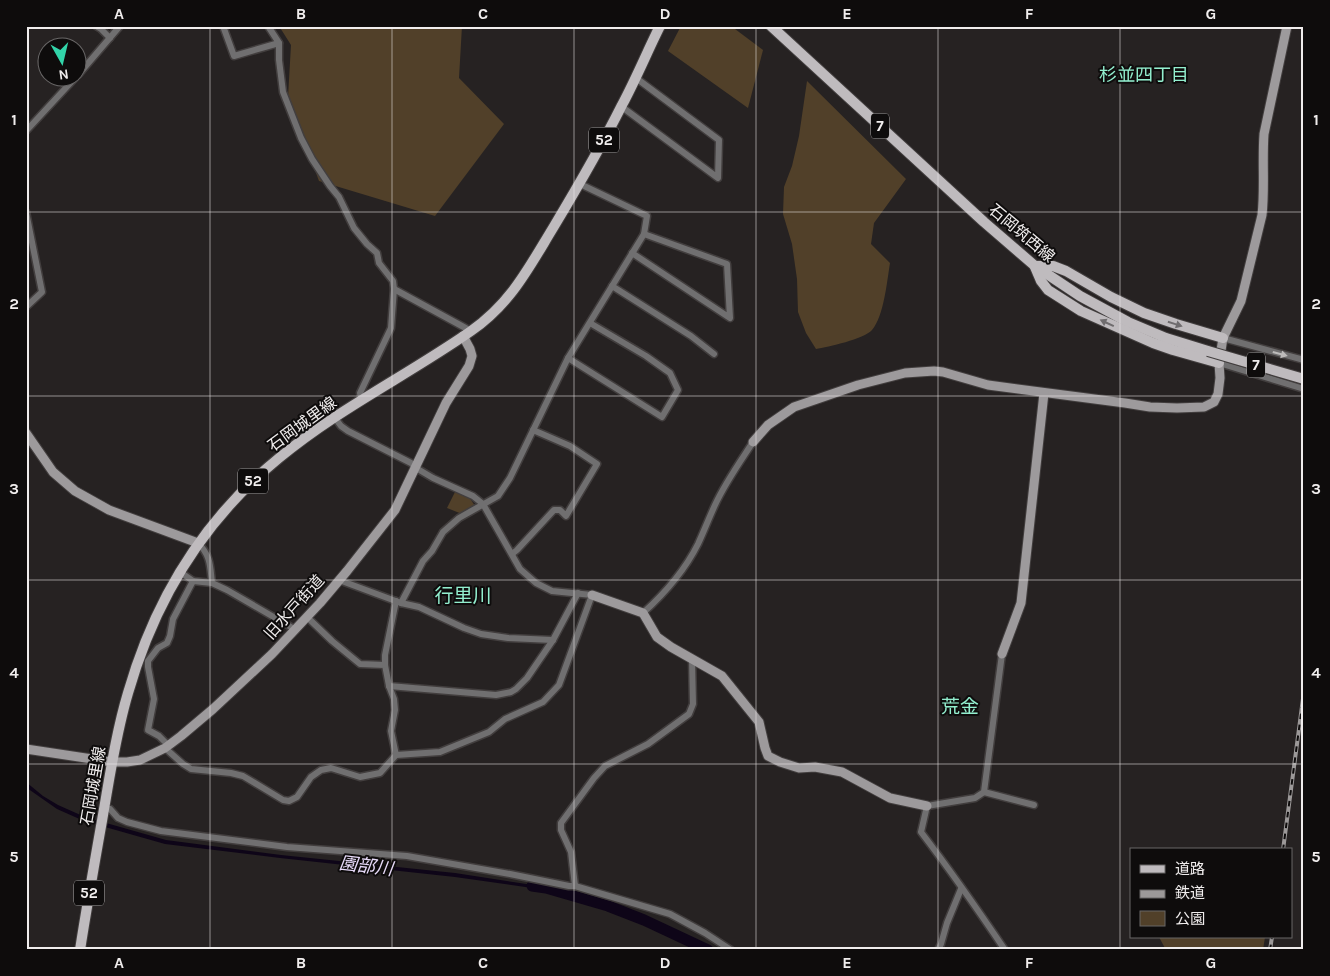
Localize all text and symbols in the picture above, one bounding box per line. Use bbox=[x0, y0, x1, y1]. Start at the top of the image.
text: A bbox=[114, 4, 124, 23]
text: B bbox=[296, 4, 306, 23]
text: C bbox=[478, 4, 488, 23]
text: D bbox=[660, 4, 671, 23]
text: E bbox=[842, 4, 852, 23]
text: F bbox=[1025, 4, 1034, 23]
text: G bbox=[1206, 4, 1216, 23]
north arrow bbox=[38, 38, 88, 88]
district label: 杉並四丁目 bbox=[1099, 64, 1189, 86]
text: N bbox=[58, 65, 70, 83]
text: 1 bbox=[11, 110, 17, 129]
text: 1 bbox=[1313, 110, 1319, 129]
road number: 7 bbox=[871, 114, 889, 138]
road number: 52 bbox=[589, 128, 619, 152]
street label: 石岡筑西線 bbox=[985, 200, 1059, 266]
text: 2 bbox=[9, 294, 19, 313]
text: 2 bbox=[1311, 294, 1321, 313]
one-way arrow bbox=[1100, 318, 1114, 326]
one-way arrow bbox=[1168, 321, 1183, 328]
one-way arrow bbox=[1273, 350, 1288, 358]
road number: 7 bbox=[1247, 352, 1265, 378]
street label: 石岡城里線 bbox=[264, 393, 340, 455]
road number: 52 bbox=[238, 468, 268, 494]
text: 3 bbox=[9, 479, 19, 498]
text: 3 bbox=[1311, 479, 1321, 498]
street label: 旧水戸街道 bbox=[260, 571, 328, 643]
district label: 行里川 bbox=[434, 585, 492, 607]
text: 4 bbox=[9, 663, 19, 682]
text: 4 bbox=[1311, 663, 1321, 682]
district label: 荒金 bbox=[941, 696, 979, 718]
street label: 石岡城里線 bbox=[77, 745, 109, 827]
text: 5 bbox=[9, 847, 19, 866]
text: 5 bbox=[1311, 847, 1321, 866]
legend bbox=[1130, 848, 1292, 938]
water label: 園部川 bbox=[338, 852, 396, 880]
text: 道路 bbox=[1175, 860, 1205, 878]
road number: 52 bbox=[74, 880, 104, 906]
text: 鉄道 bbox=[1175, 884, 1205, 902]
text: 公園 bbox=[1175, 910, 1205, 928]
text: A bbox=[114, 953, 124, 972]
text: B bbox=[296, 953, 306, 972]
text: C bbox=[478, 953, 488, 972]
text: D bbox=[660, 953, 671, 972]
text: E bbox=[842, 953, 852, 972]
text: F bbox=[1025, 953, 1034, 972]
text: G bbox=[1206, 953, 1216, 972]

